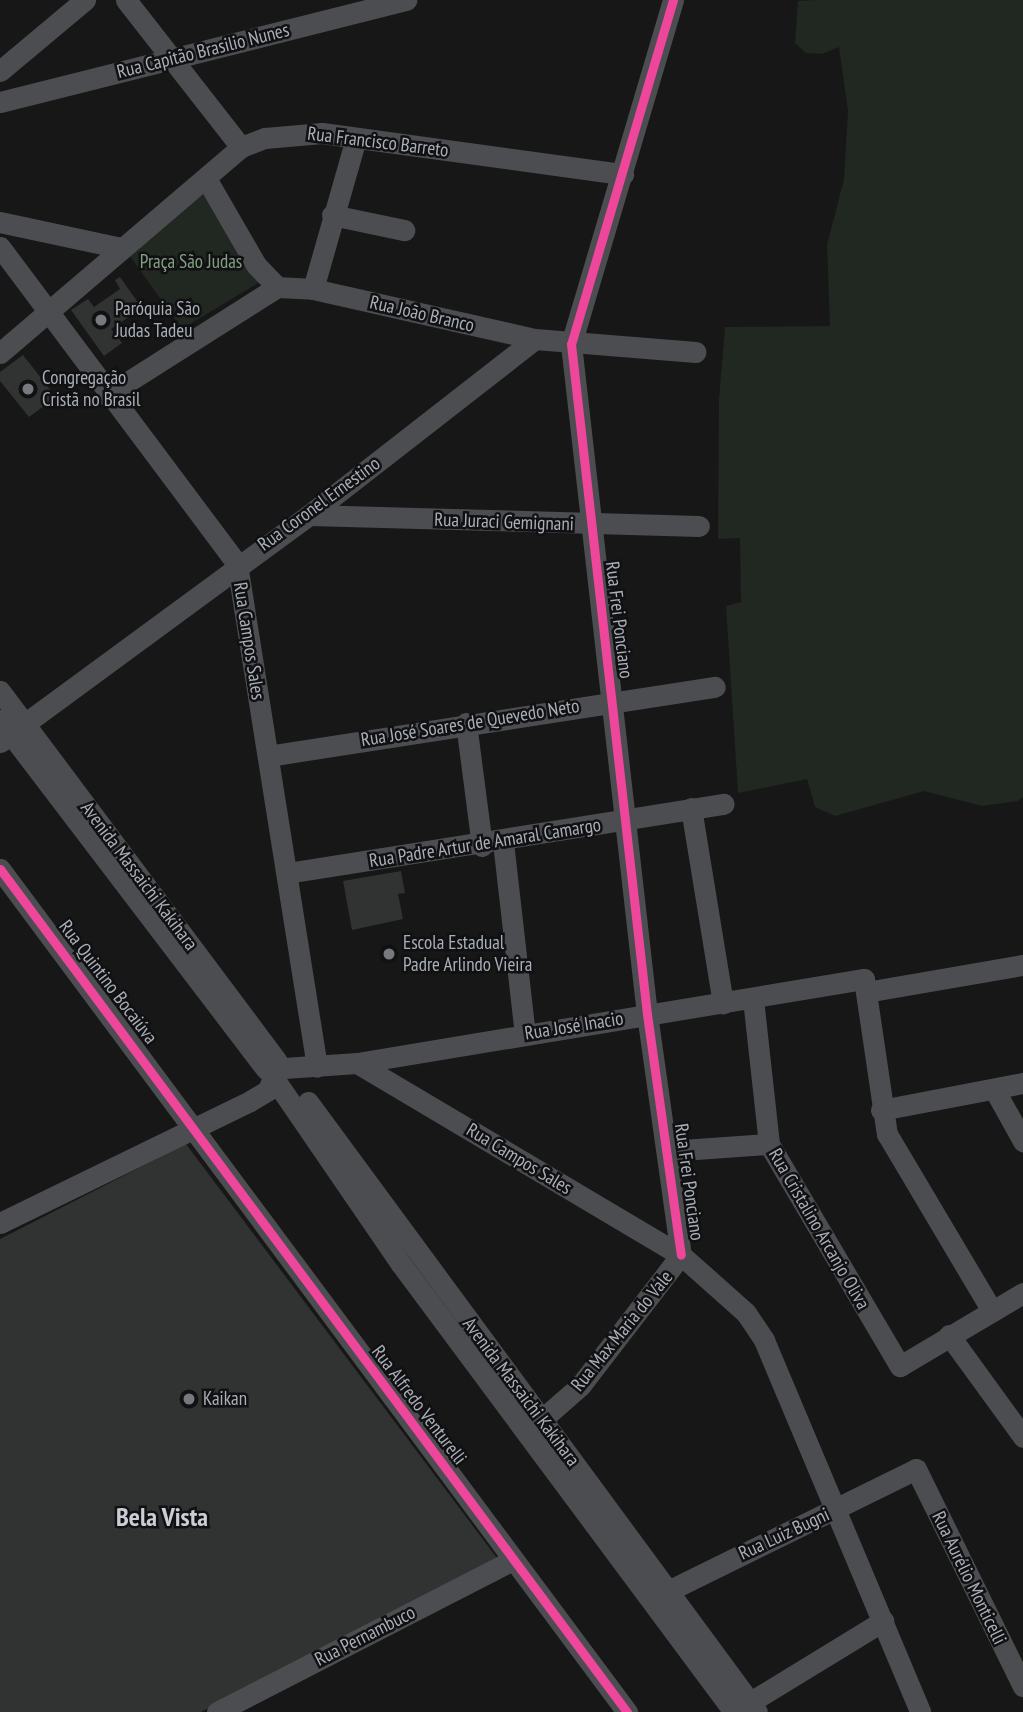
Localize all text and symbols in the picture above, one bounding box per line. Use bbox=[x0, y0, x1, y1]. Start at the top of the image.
street label: Rua Capitão Brasilio Nunes bbox=[115, 19, 291, 83]
street label: Rua Francisco Barreto bbox=[306, 122, 450, 162]
park label: Praça São Judas bbox=[140, 251, 242, 273]
street label: Rua João Branco bbox=[368, 291, 476, 337]
place label: Paróquia São Judas Tadeu bbox=[115, 298, 200, 342]
marker: Paróquia São Judas Tadeu bbox=[93, 312, 109, 328]
place label: Congregação Cristã no Brasil bbox=[42, 367, 140, 411]
marker: Congregação Cristã no Brasil bbox=[20, 381, 36, 397]
street label: Rua Coronel Ernestino bbox=[254, 452, 384, 556]
street label: Rua Juraci Gemignani bbox=[434, 508, 574, 536]
street label: Rua Frei Ponciano bbox=[601, 560, 637, 680]
street label: Rua Campos Sales bbox=[228, 581, 270, 701]
street label: Rua José Soares de Quevedo Neto bbox=[359, 694, 581, 752]
street label: Avenida Massaichi Kakihara bbox=[76, 797, 202, 955]
street label: Rua Padre Artur de Amaral Camargo bbox=[367, 813, 603, 873]
street label: Rua Quintino Bocaiúva bbox=[54, 916, 162, 1048]
place label: Escola Estadual Padre Arlindo Vieira bbox=[403, 932, 533, 976]
marker: Escola Estadual Padre Arlindo Vieira bbox=[381, 946, 397, 962]
street label: Rua José Inacio bbox=[523, 1007, 625, 1045]
street label: Rua Campos Sales bbox=[462, 1119, 576, 1199]
street label: Rua Frei Ponciano bbox=[670, 1122, 708, 1242]
street label: Rua Cristalino Arcanjo Oliva bbox=[764, 1144, 874, 1314]
street label: Rua Max Maria do Vale bbox=[566, 1266, 678, 1396]
street label: Avenida Massaichi Kakihara bbox=[458, 1313, 584, 1471]
street label: Rua Alfredo Venturelli bbox=[366, 1340, 472, 1470]
place label: Kaikan bbox=[203, 1388, 247, 1410]
marker: Kaikan bbox=[181, 1391, 197, 1407]
district label: Bela Vista bbox=[116, 1501, 208, 1533]
street label: Rua Luiz Bugni bbox=[735, 1503, 833, 1565]
street label: Rua Aurélio Monticelli bbox=[927, 1508, 1011, 1648]
street label: Rua Pernambuco bbox=[311, 1601, 419, 1671]

